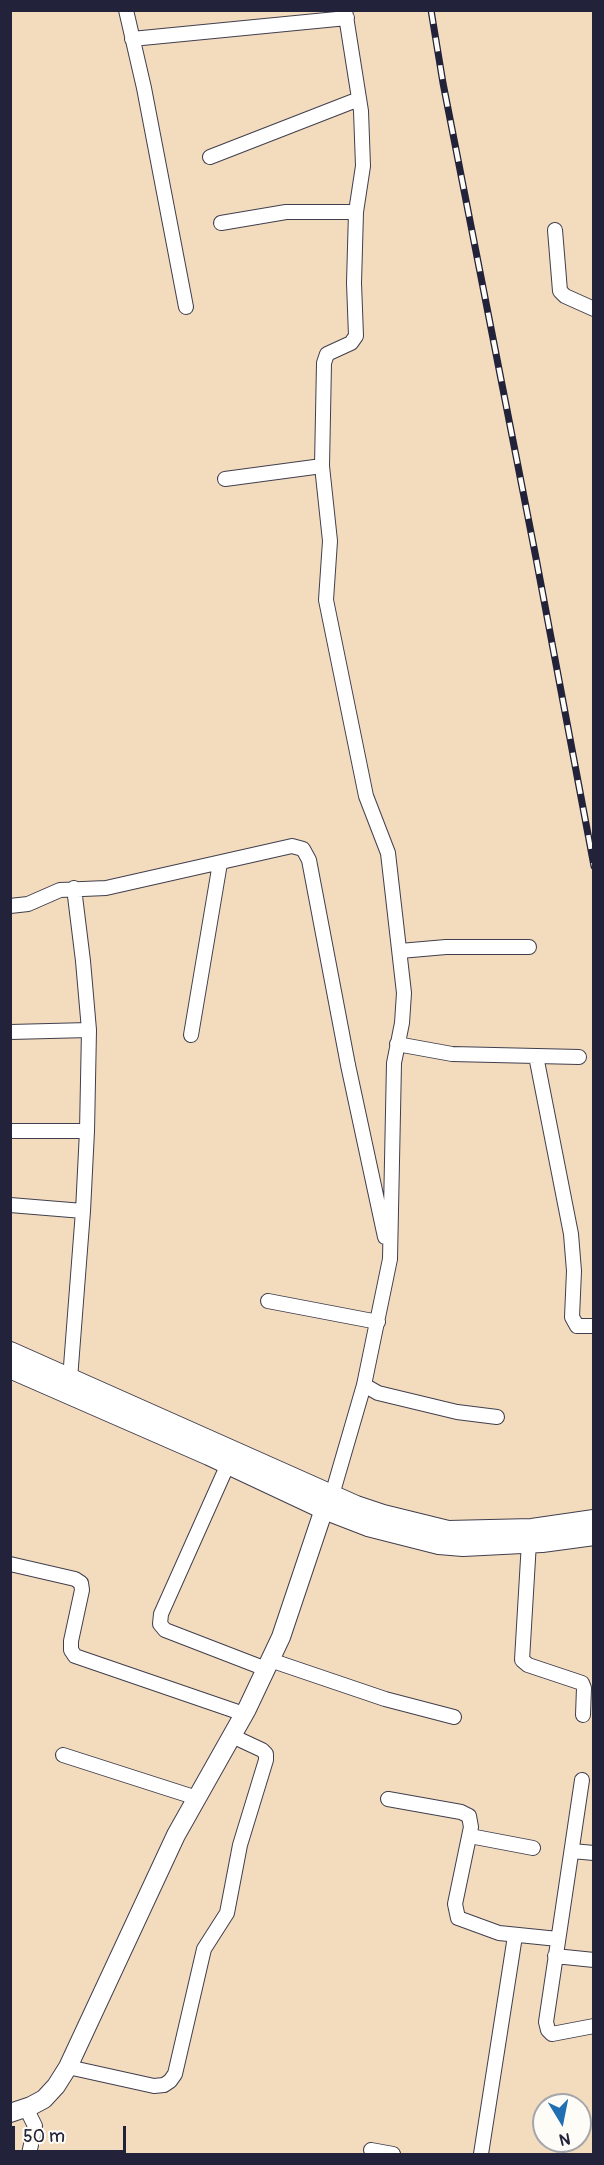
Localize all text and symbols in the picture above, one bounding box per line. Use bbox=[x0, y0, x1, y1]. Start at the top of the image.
north arrow bbox=[532, 2093, 592, 2153]
scale bar bbox=[15, 2114, 129, 2152]
text: 50 m bbox=[23, 2125, 65, 2148]
text: N bbox=[558, 2128, 572, 2150]

